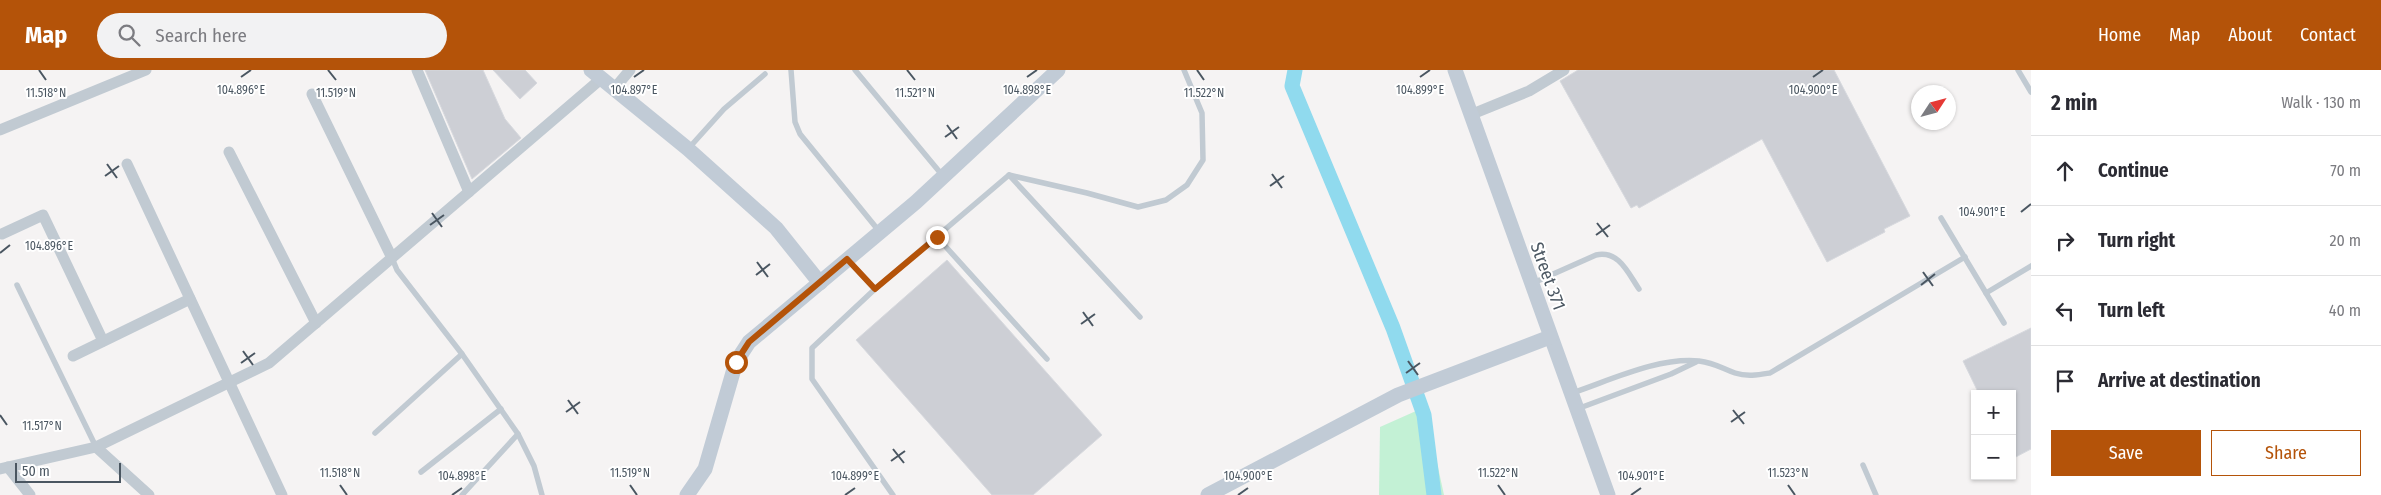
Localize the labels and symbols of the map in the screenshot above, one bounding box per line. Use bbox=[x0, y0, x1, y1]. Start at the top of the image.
text: 104.896°E bbox=[217, 83, 265, 97]
text: 104.897°E bbox=[610, 83, 658, 97]
text: 104.898°E bbox=[1003, 83, 1051, 97]
text: 104.899°E bbox=[1396, 83, 1444, 97]
text: 104.900°E bbox=[1789, 83, 1838, 97]
north arrow bbox=[1911, 85, 1956, 130]
text: 11.518°N bbox=[26, 86, 66, 100]
text: 11.519°N bbox=[316, 86, 356, 100]
text: 11.521°N bbox=[895, 86, 935, 100]
text: 11.522°N bbox=[1184, 86, 1224, 100]
text: 104.901°E bbox=[1959, 205, 2006, 219]
route end bbox=[926, 226, 949, 249]
text: 104.896°E bbox=[25, 239, 73, 253]
street label: Street 371 bbox=[1526, 239, 1570, 313]
route start bbox=[725, 351, 748, 374]
text: 11.517°N bbox=[22, 419, 62, 433]
scale bar bbox=[15, 460, 121, 483]
text: 11.518°N bbox=[320, 466, 360, 480]
text: 11.519°N bbox=[610, 466, 650, 480]
text: 11.522°N bbox=[1478, 466, 1518, 480]
text: 11.523°N bbox=[1768, 466, 1808, 480]
text: 104.898°E bbox=[438, 469, 486, 483]
text: 104.899°E bbox=[831, 469, 879, 483]
text: 104.900°E bbox=[1224, 469, 1273, 483]
text: 104.901°E bbox=[1618, 469, 1665, 483]

